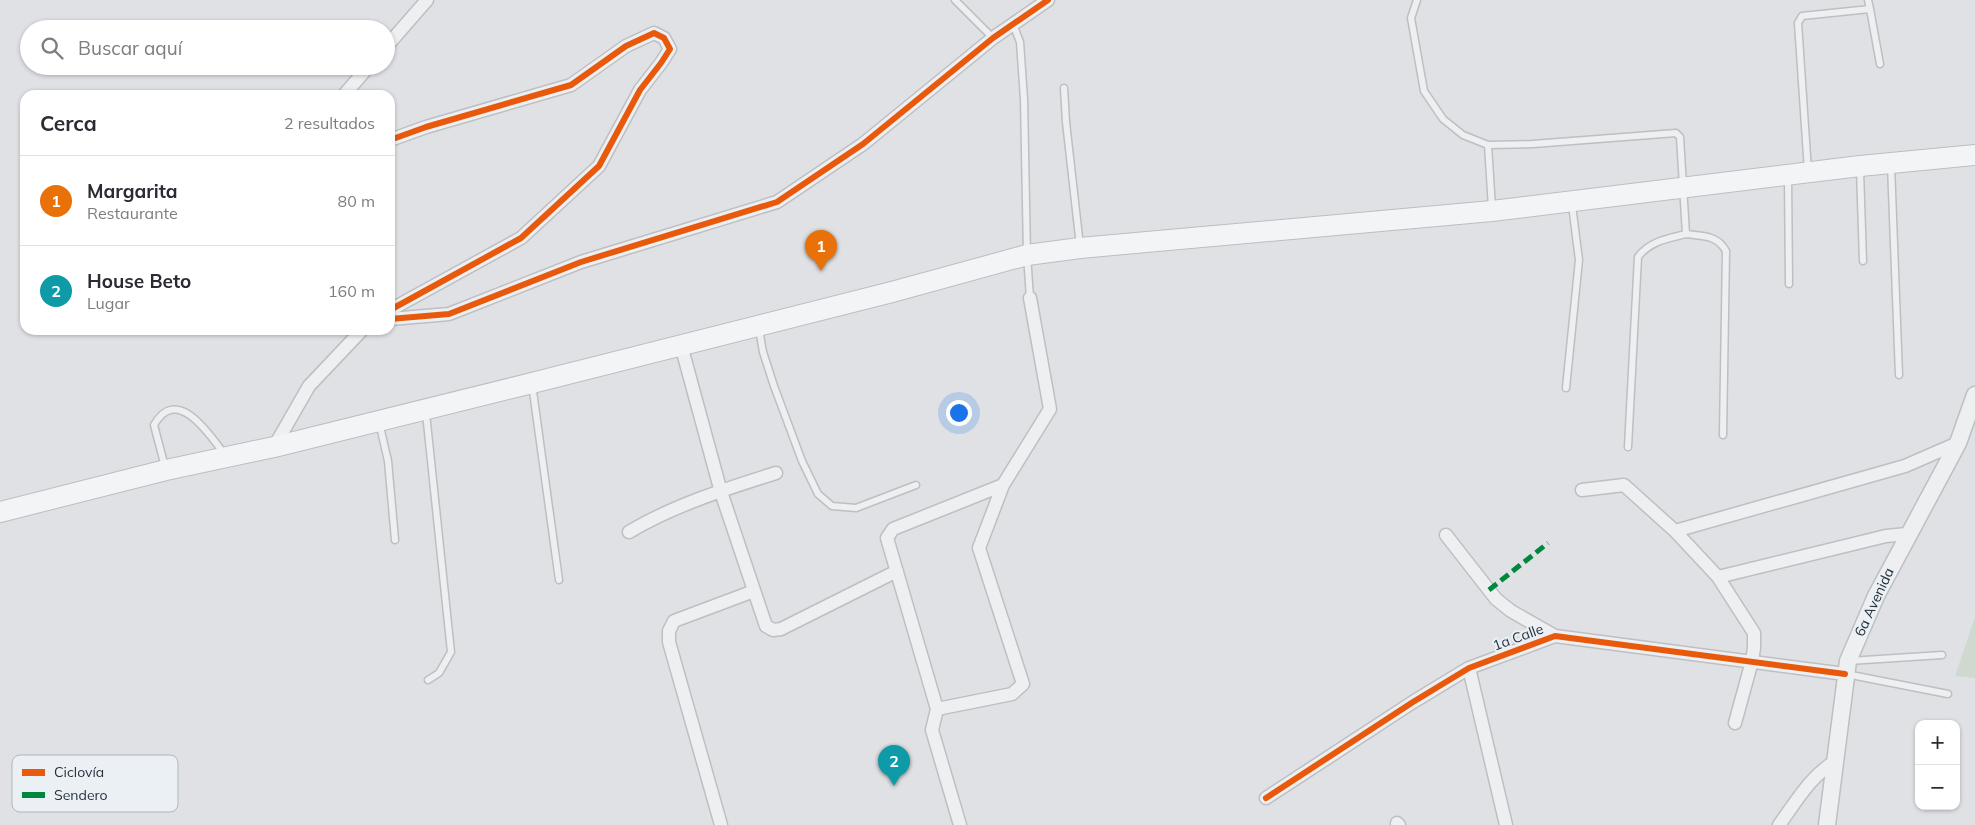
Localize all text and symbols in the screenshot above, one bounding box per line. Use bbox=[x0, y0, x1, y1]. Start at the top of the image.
search box bbox=[20, 20, 395, 75]
icon: search bbox=[38, 34, 66, 62]
text: Buscar aquí bbox=[78, 36, 182, 60]
text: Cerca bbox=[40, 110, 97, 136]
text: 2 resultados bbox=[284, 113, 375, 133]
text: Margarita bbox=[87, 179, 178, 203]
text: 1 bbox=[51, 191, 61, 211]
text: 80 m bbox=[338, 191, 375, 211]
text: Restaurante bbox=[87, 203, 178, 223]
pin: 1 bbox=[805, 230, 837, 271]
text: House Beto bbox=[87, 269, 191, 293]
text: 2 bbox=[51, 281, 61, 301]
text: 160 m bbox=[328, 281, 375, 301]
text: Lugar bbox=[87, 293, 130, 313]
your location bbox=[946, 400, 972, 426]
street label: 6a Avenida bbox=[1850, 565, 1898, 639]
street label: 1a Calle bbox=[1490, 620, 1546, 654]
map controls bbox=[1915, 720, 1960, 810]
button: + bbox=[1915, 720, 1960, 765]
pin: 2 bbox=[878, 745, 910, 786]
legend bbox=[12, 755, 178, 812]
text: Ciclovía bbox=[54, 763, 104, 781]
button: − bbox=[1915, 765, 1960, 810]
text: Sendero bbox=[54, 786, 108, 804]

